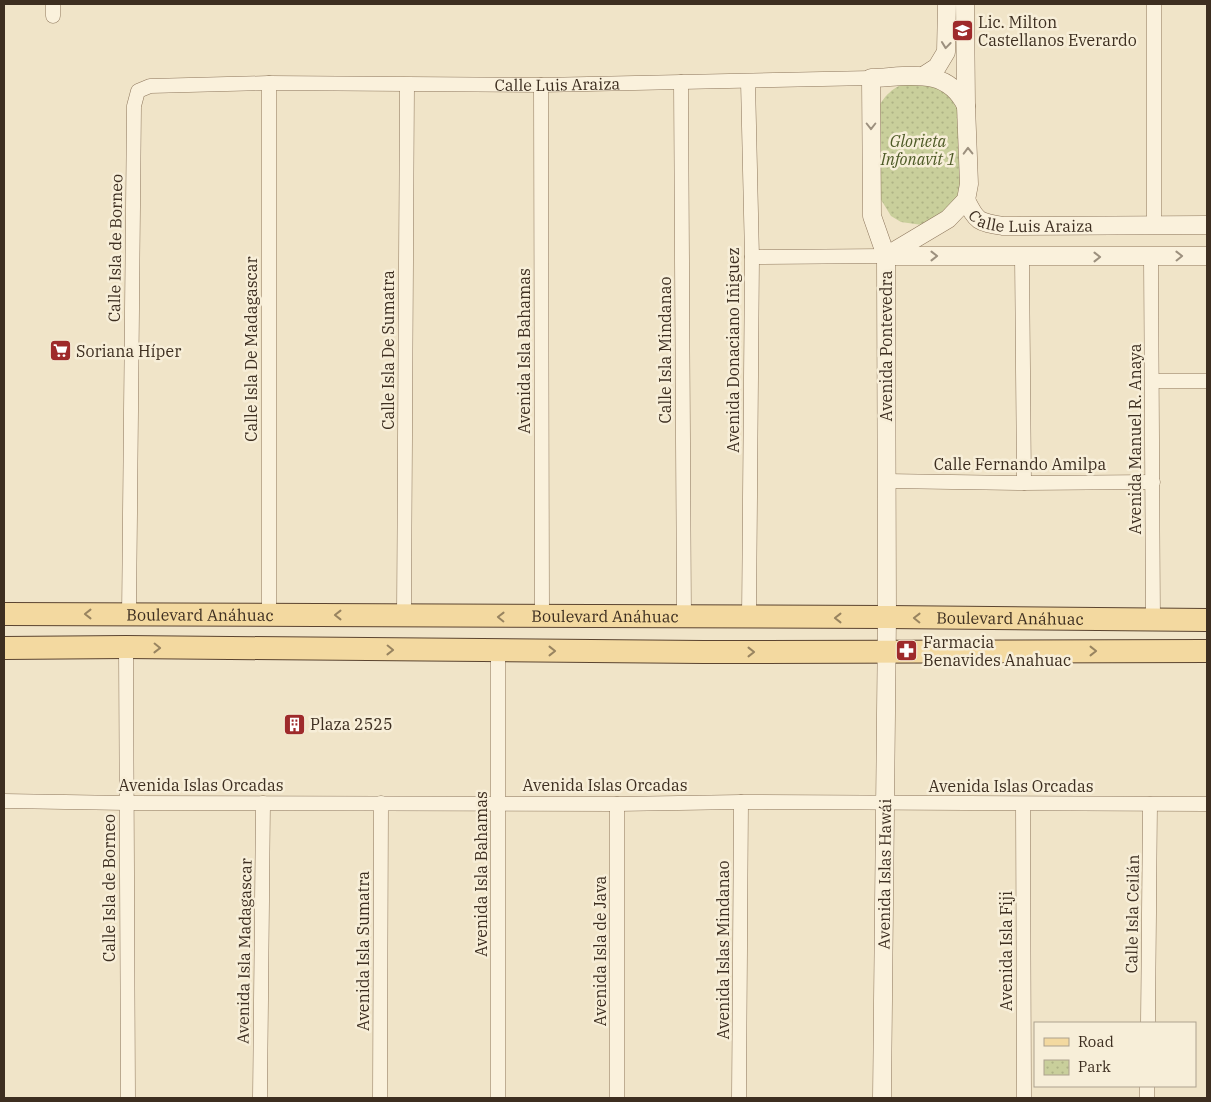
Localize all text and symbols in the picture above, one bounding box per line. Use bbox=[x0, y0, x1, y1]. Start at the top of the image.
place label: Lic. Milton Castellanos Everardo bbox=[978, 12, 1137, 50]
school or university icon: Lic. Milton Castellanos Everardo bbox=[950, 19, 974, 43]
one-way arrow bbox=[941, 41, 952, 49]
street label: Calle Luis Araiza bbox=[495, 73, 621, 95]
one-way arrow bbox=[866, 123, 876, 131]
park label: Glorieta Infonavit 1 bbox=[880, 131, 955, 169]
one-way arrow bbox=[963, 147, 973, 154]
street label: Calle Isla de Borneo bbox=[104, 174, 126, 322]
street label: Calle Luis Araiza bbox=[964, 206, 1093, 236]
street label: Avenida Donaciano Iñiguez bbox=[723, 247, 743, 453]
one-way arrow bbox=[931, 251, 939, 261]
one-way arrow bbox=[1176, 251, 1183, 261]
one-way arrow bbox=[1094, 252, 1101, 262]
street label: Calle Isla De Madagascar bbox=[241, 256, 261, 442]
street label: Avenida Isla Bahamas bbox=[514, 268, 534, 434]
street label: Calle Isla De Sumatra bbox=[378, 270, 398, 430]
street label: Avenida Pontevedra bbox=[876, 270, 896, 421]
street label: Calle Isla Mindanao bbox=[655, 276, 675, 424]
supermarket icon: Soriana Híper bbox=[48, 339, 72, 363]
place label: Soriana Híper bbox=[76, 341, 181, 361]
street label: Avenida Manuel R. Anaya bbox=[1125, 343, 1145, 534]
street label: Calle Fernando Amilpa bbox=[934, 454, 1106, 474]
street label: Boulevard Anáhuac bbox=[126, 604, 274, 625]
street label: Boulevard Anáhuac bbox=[531, 606, 679, 626]
street label: Boulevard Anáhuac bbox=[936, 607, 1084, 629]
one-way arrow bbox=[84, 609, 92, 619]
one-way arrow bbox=[334, 610, 342, 620]
one-way arrow bbox=[496, 612, 504, 622]
one-way arrow bbox=[834, 613, 842, 623]
one-way arrow bbox=[912, 613, 920, 623]
place label: Farmacia Benavides Anahuac bbox=[923, 632, 1071, 670]
pharmacy icon: Farmacia Benavides Anahuac bbox=[895, 639, 919, 663]
one-way arrow bbox=[154, 642, 162, 653]
one-way arrow bbox=[386, 645, 394, 655]
one-way arrow bbox=[549, 646, 557, 656]
one-way arrow bbox=[748, 646, 756, 657]
one-way arrow bbox=[1090, 646, 1097, 656]
building icon: Plaza 2525 bbox=[282, 712, 306, 736]
place label: Plaza 2525 bbox=[310, 714, 393, 734]
street label: Avenida Islas Orcadas bbox=[118, 775, 284, 795]
street label: Avenida Islas Orcadas bbox=[522, 775, 688, 795]
street label: Avenida Islas Orcadas bbox=[928, 776, 1094, 796]
street label: Avenida Isla Bahamas bbox=[471, 791, 491, 957]
street label: Avenida Islas Hawái bbox=[874, 799, 895, 950]
street label: Calle Isla de Borneo bbox=[99, 814, 119, 962]
street label: Calle Isla Ceilán bbox=[1121, 854, 1143, 974]
street label: Avenida Isla Madagascar bbox=[232, 858, 256, 1044]
street label: Avenida Islas Mindanao bbox=[713, 860, 733, 1040]
street label: Avenida Isla Sumatra bbox=[353, 871, 373, 1031]
street label: Avenida Isla de Java bbox=[590, 876, 610, 1026]
street label: Avenida Isla Fiji bbox=[996, 891, 1016, 1011]
legend bbox=[1034, 1022, 1196, 1087]
text: Road bbox=[1078, 1032, 1114, 1051]
text: Park bbox=[1078, 1057, 1111, 1076]

